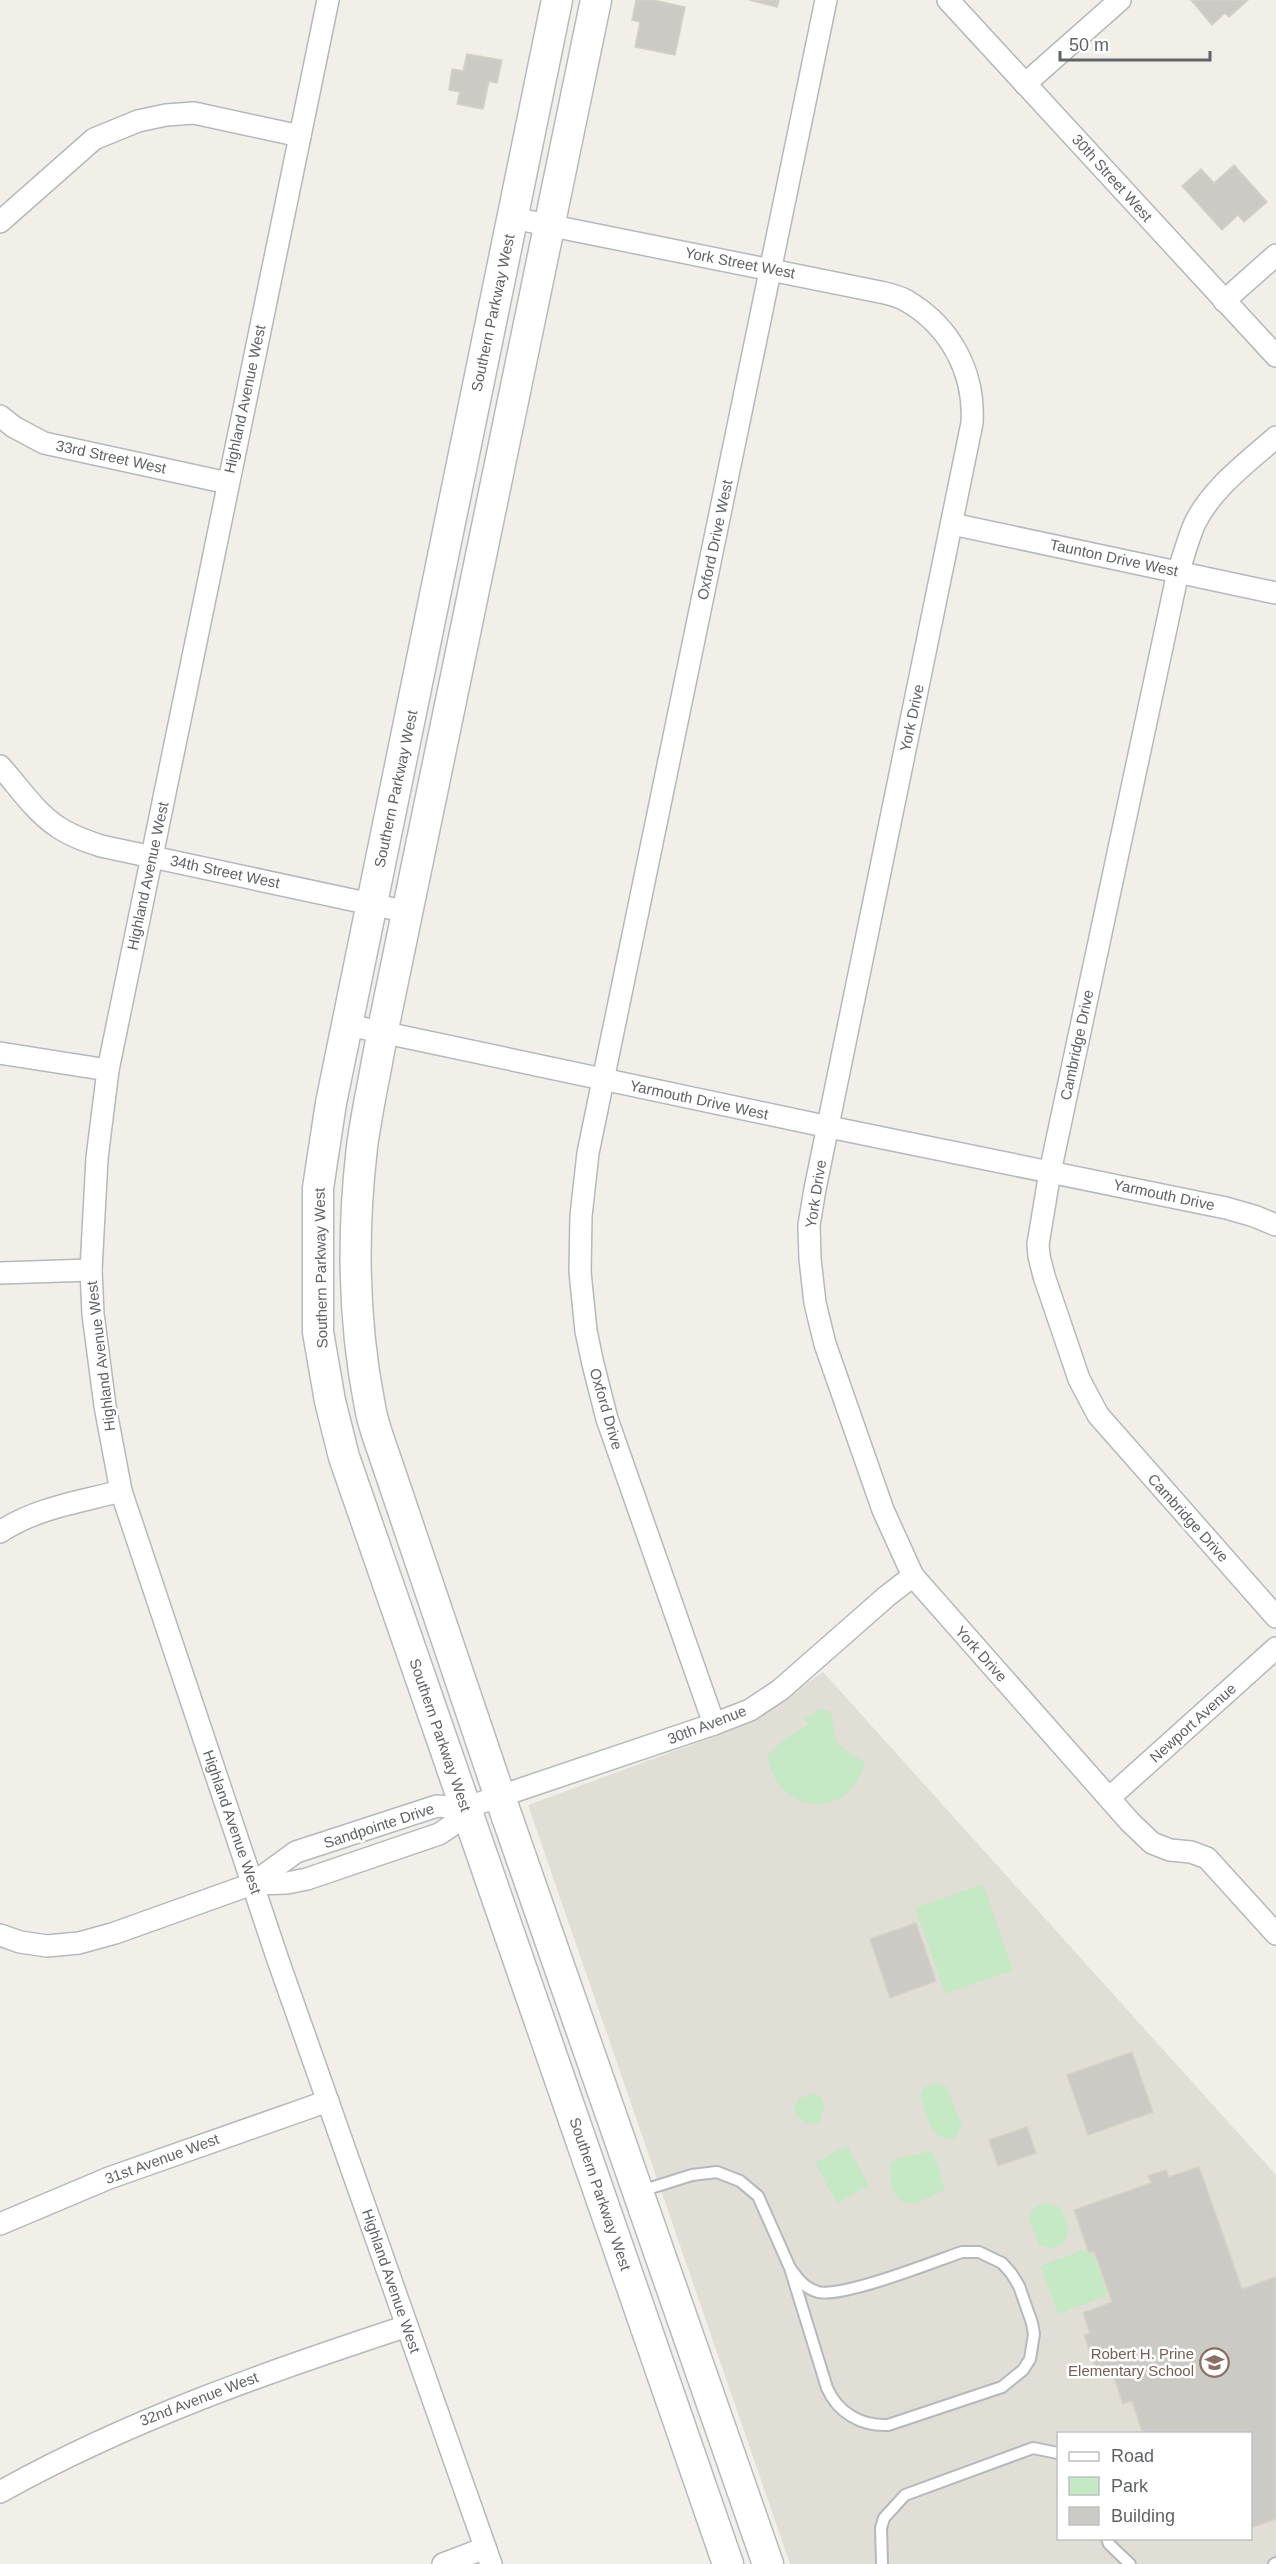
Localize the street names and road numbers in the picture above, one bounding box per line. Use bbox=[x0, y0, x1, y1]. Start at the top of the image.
street label: 30th Street West bbox=[1069, 131, 1157, 225]
street label: Southern Parkway West bbox=[467, 232, 518, 393]
street label: York Street West bbox=[684, 244, 797, 282]
street label: Highland Avenue West bbox=[220, 322, 269, 475]
street label: 33rd Street West bbox=[54, 437, 169, 477]
street label: Oxford Drive West bbox=[693, 478, 736, 601]
street label: Taunton Drive West bbox=[1048, 536, 1181, 580]
street label: York Drive bbox=[896, 683, 927, 753]
street label: Southern Parkway West bbox=[370, 708, 421, 869]
street label: Highland Avenue West bbox=[123, 799, 172, 952]
street label: 34th Street West bbox=[169, 852, 282, 892]
street label: Cambridge Drive bbox=[1056, 988, 1097, 1102]
street label: Yarmouth Drive West bbox=[628, 1077, 771, 1123]
street label: York Drive bbox=[802, 1159, 829, 1229]
street label: Yarmouth Drive bbox=[1112, 1175, 1216, 1214]
street label: Southern Parkway West bbox=[311, 1187, 330, 1348]
street label: Highland Avenue West bbox=[83, 1279, 118, 1432]
street label: Oxford Drive bbox=[587, 1366, 626, 1452]
street label: Cambridge Drive bbox=[1144, 1470, 1232, 1565]
street label: York Drive bbox=[952, 1622, 1011, 1685]
street label: Southern Parkway West bbox=[406, 1656, 475, 1814]
street label: Newport Avenue bbox=[1146, 1680, 1239, 1766]
street label: 30th Avenue bbox=[665, 1702, 749, 1747]
street label: Highland Avenue West bbox=[200, 1748, 265, 1897]
street label: Sandpointe Drive bbox=[321, 1800, 436, 1851]
street label: Southern Parkway West bbox=[566, 2115, 635, 2273]
street label: 31st Avenue West bbox=[102, 2130, 222, 2187]
street label: Highland Avenue West bbox=[359, 2207, 424, 2356]
street label: 32nd Avenue West bbox=[137, 2368, 261, 2429]

